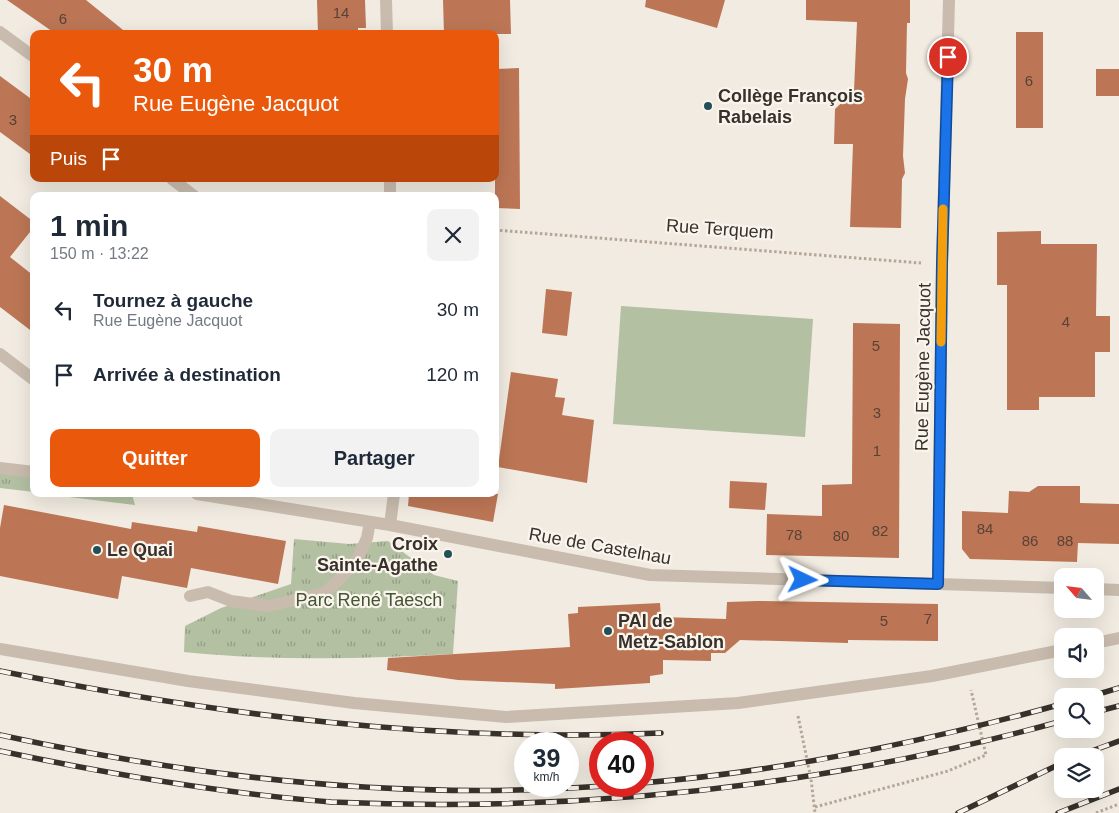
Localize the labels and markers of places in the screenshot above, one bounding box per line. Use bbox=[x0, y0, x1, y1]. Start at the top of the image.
pin bbox=[927, 36, 969, 78]
place label: Collège François Rabelais bbox=[718, 86, 863, 127]
marker: Collège François Rabelais bbox=[702, 100, 714, 112]
place label: Croix Sainte-Agathe bbox=[317, 534, 438, 575]
place label: Le Quai bbox=[107, 540, 173, 560]
marker: Le Quai bbox=[91, 544, 103, 556]
marker: Croix Sainte-Agathe bbox=[442, 548, 454, 560]
place label: PAI de Metz-Sablon bbox=[618, 611, 724, 652]
marker: PAI de Metz-Sablon bbox=[602, 625, 614, 637]

